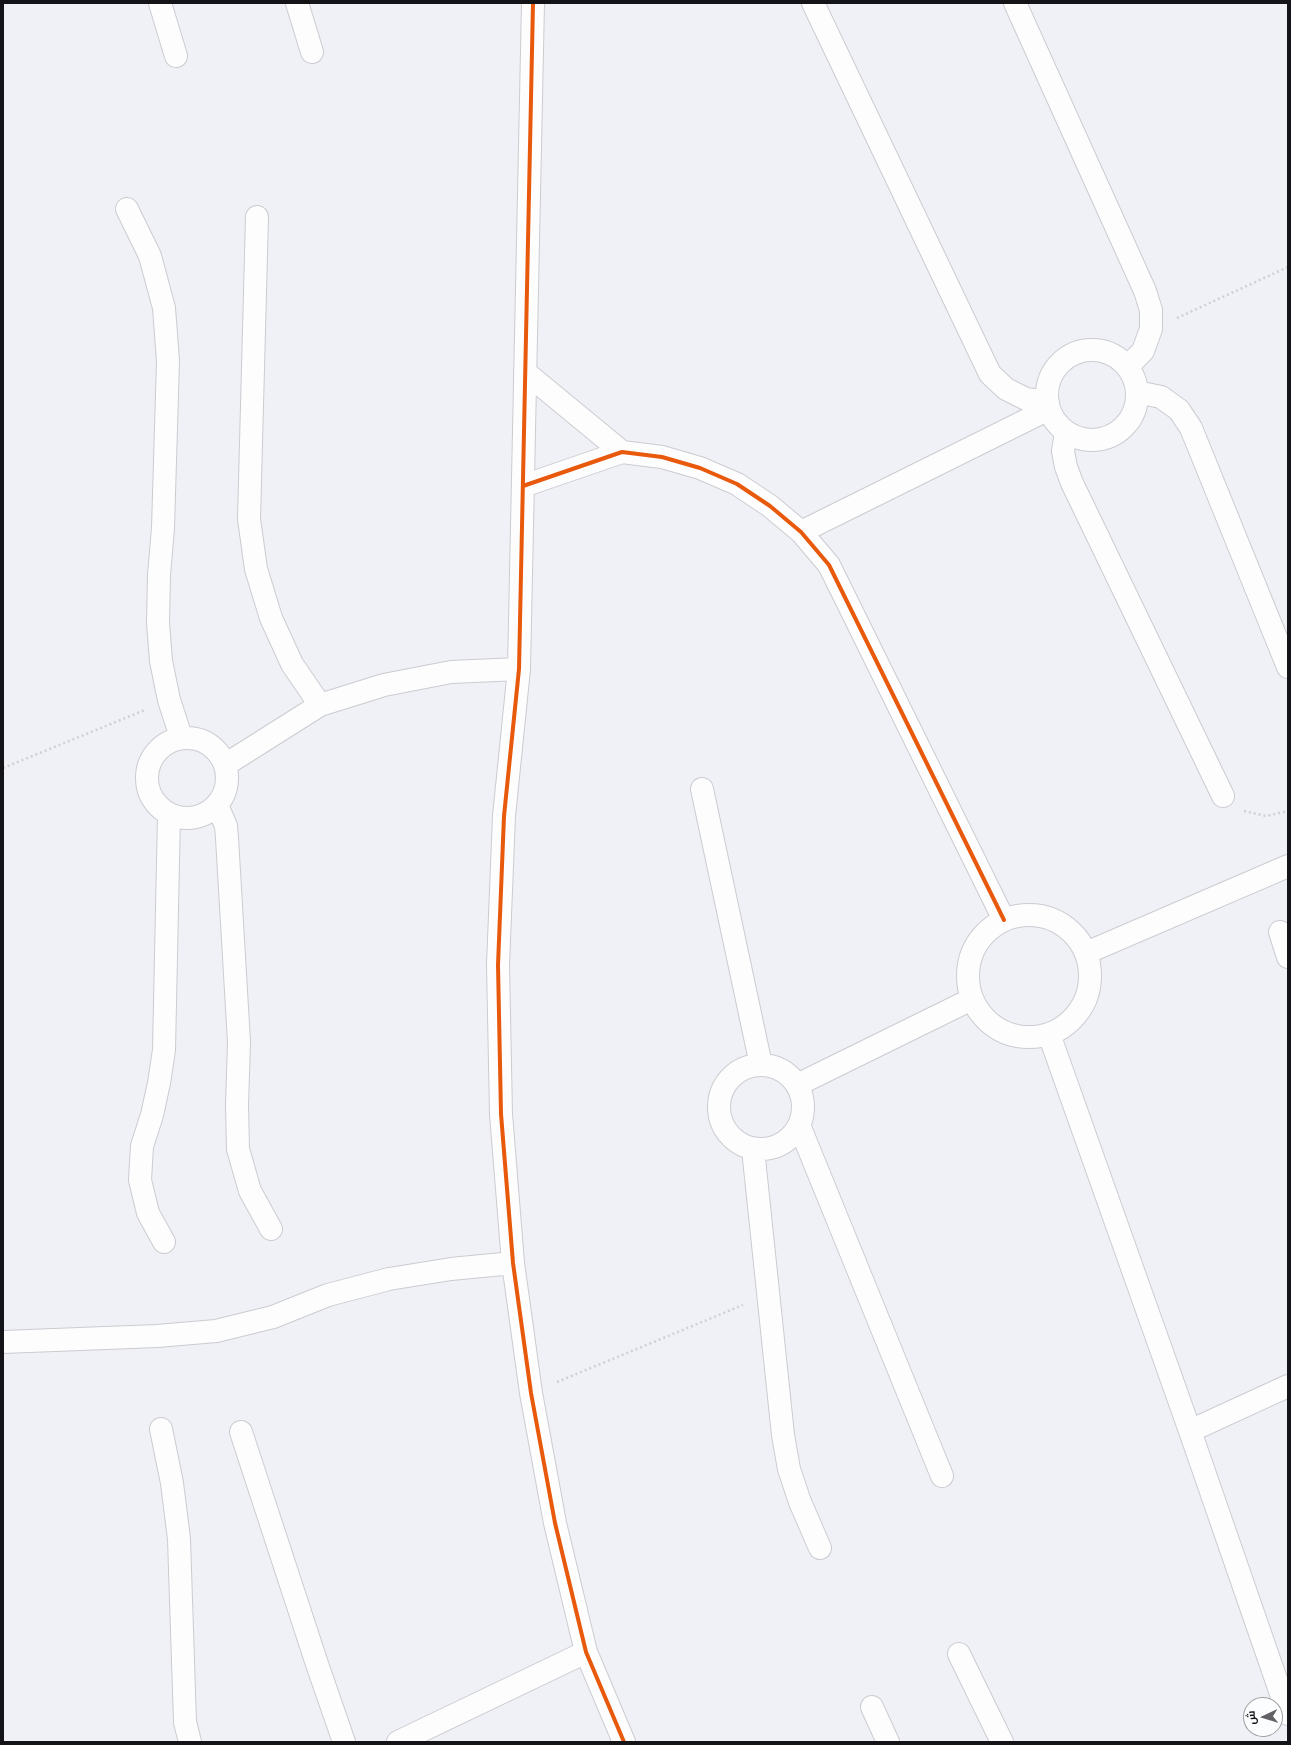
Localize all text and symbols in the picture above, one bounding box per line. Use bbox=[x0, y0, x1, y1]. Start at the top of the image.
north arrow bbox=[1243, 1697, 1283, 1737]
text: ش bbox=[1245, 1710, 1259, 1725]

